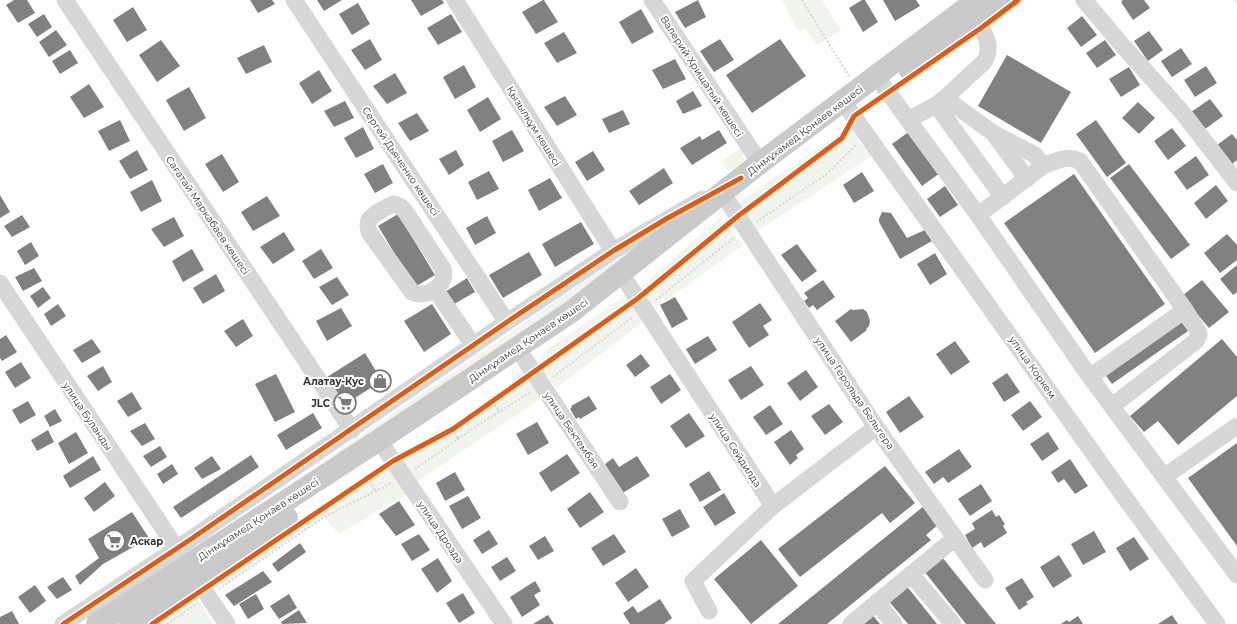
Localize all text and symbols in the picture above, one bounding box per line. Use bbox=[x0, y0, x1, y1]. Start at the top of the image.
street label: Валерий Хрищатый көшесі bbox=[657, 13, 746, 139]
street label: Дінмұхамед Қонаев көшесі bbox=[745, 83, 866, 178]
street label: Қызылқұм көшесі bbox=[504, 84, 564, 169]
street label: Сергей Дьяченко көшесі bbox=[359, 104, 442, 218]
street label: Сағатай Маркабаев көшесі bbox=[163, 153, 252, 277]
street label: Дінмұхамед Қонаев көшесі bbox=[466, 295, 591, 385]
street label: улица Коркем bbox=[1006, 333, 1059, 401]
street label: улица Герольда Бельгера bbox=[811, 334, 897, 452]
shop icon: Алатау-Кус bbox=[367, 368, 393, 394]
place label: Алатау-Кус bbox=[303, 375, 364, 388]
street label: улица Буланды bbox=[59, 379, 115, 453]
street label: улица Бектембая bbox=[540, 389, 602, 471]
supermarket icon: JLC bbox=[332, 390, 358, 416]
place label: JLC bbox=[310, 397, 331, 410]
street label: улица Сейдилда bbox=[706, 410, 764, 490]
street label: Дінмұхамед Қонаев көшесі bbox=[195, 475, 321, 563]
street label: улица Дрозда bbox=[414, 498, 466, 566]
supermarket icon: Аскар bbox=[101, 528, 127, 554]
place label: Аскар bbox=[130, 535, 163, 548]

